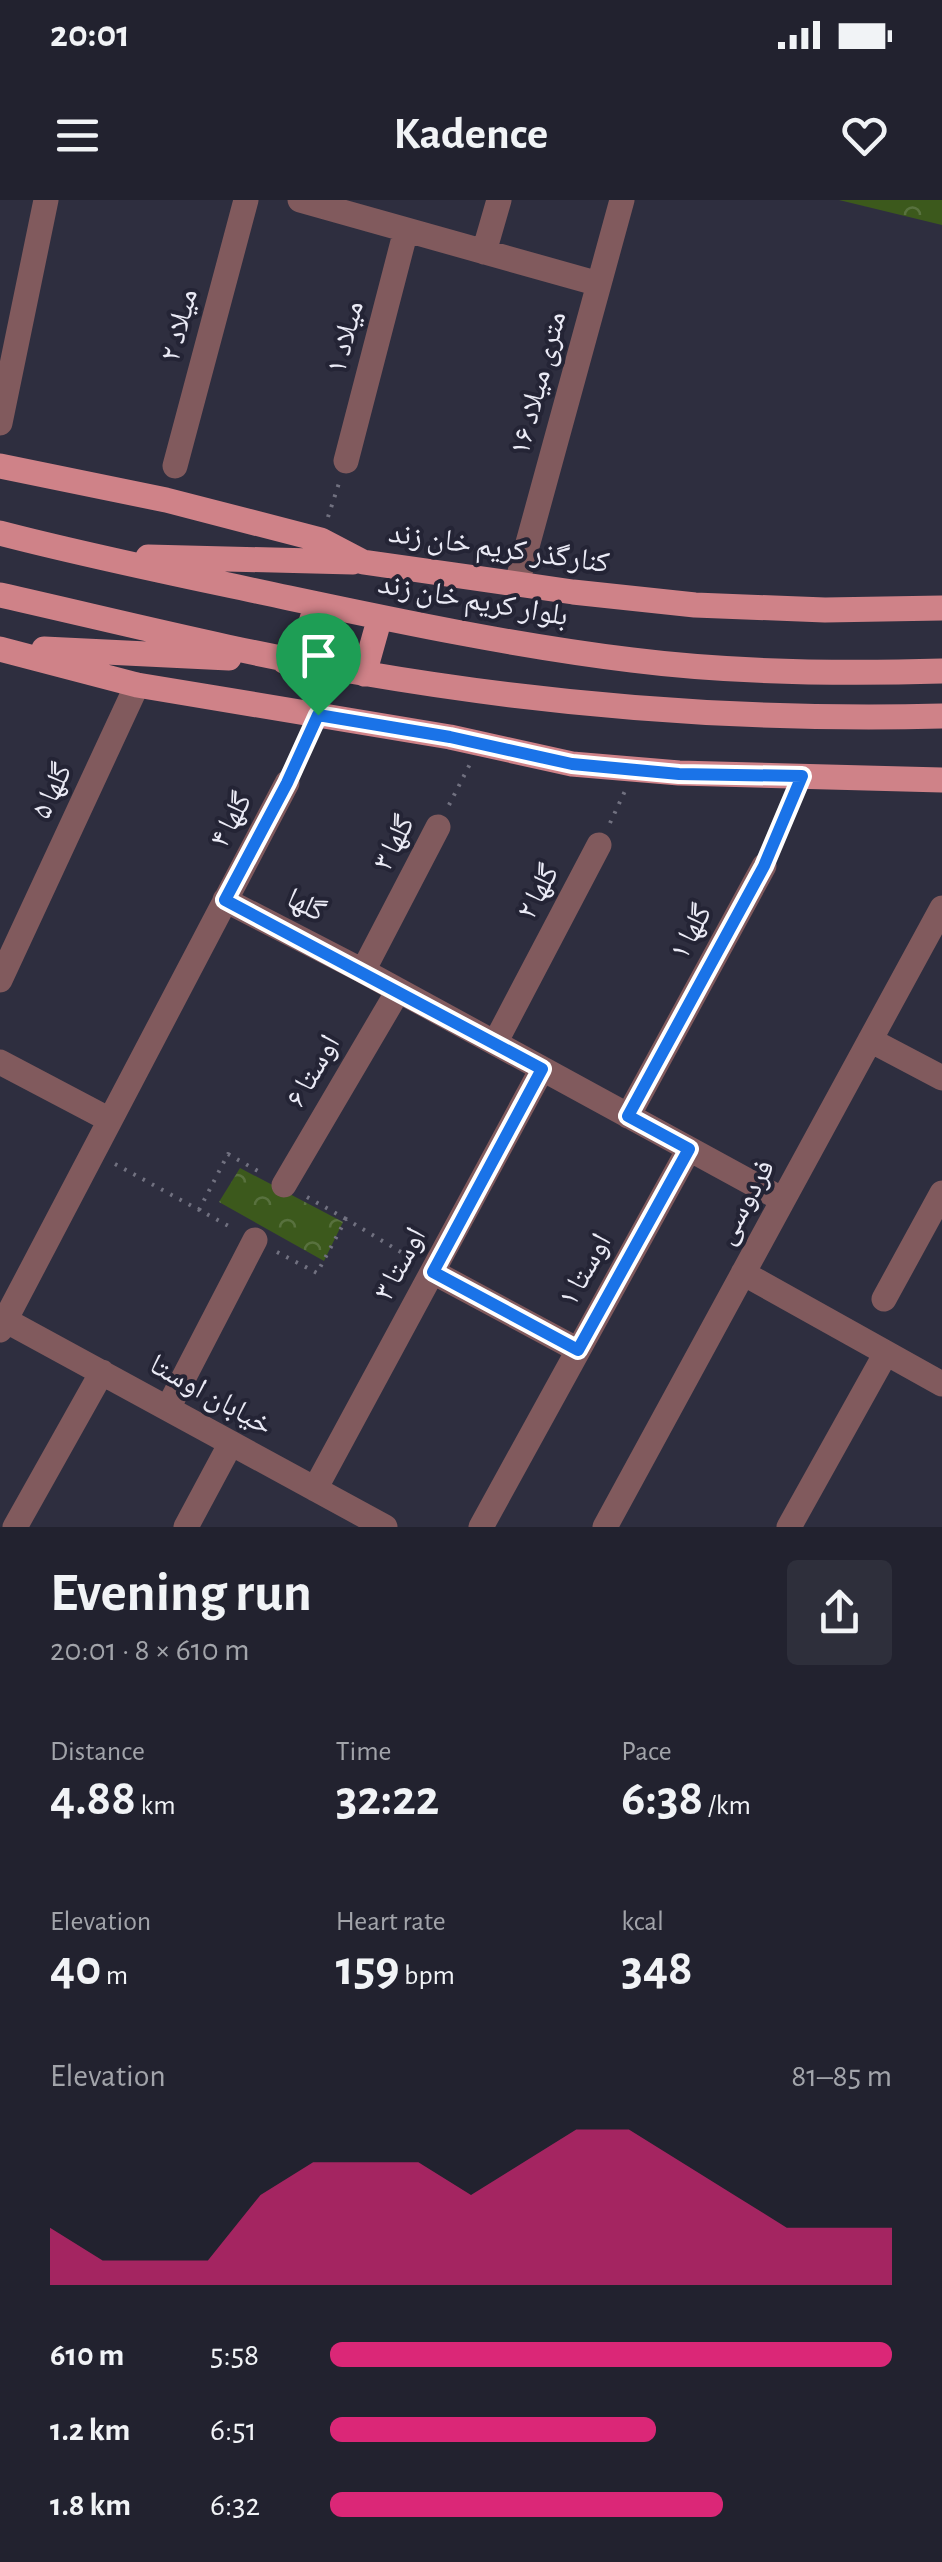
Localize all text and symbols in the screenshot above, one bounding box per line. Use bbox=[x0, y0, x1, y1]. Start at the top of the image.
text: 20:01 bbox=[50, 16, 130, 54]
icon: menu bbox=[50, 108, 105, 163]
icon: heart bbox=[837, 108, 892, 163]
text: Kadence bbox=[394, 112, 548, 157]
street label: میلاد ۲ bbox=[155, 286, 204, 365]
street label: میلاد ۱ bbox=[321, 298, 370, 377]
street label: ۱۶ متری میلاد bbox=[504, 308, 573, 458]
street label: کنارگذر کریم خان زند bbox=[386, 518, 611, 582]
street label: بلوار کریم خان زند bbox=[375, 569, 570, 635]
pin bbox=[276, 613, 361, 716]
icon: arrive bbox=[291, 628, 346, 683]
street label: گلها ۵ bbox=[26, 759, 79, 824]
street label: گلها ۴ bbox=[204, 788, 259, 853]
street label: گلها ۳ bbox=[368, 811, 421, 876]
street label: گلها ۲ bbox=[511, 860, 566, 925]
street label: گلها bbox=[281, 883, 330, 928]
street label: گلها ۱ bbox=[664, 900, 719, 965]
street label: اوستا ۶ bbox=[281, 1030, 345, 1112]
street label: فردوسی bbox=[710, 1155, 782, 1250]
street label: اوستا ۳ bbox=[369, 1223, 431, 1305]
street label: اوستا ۱ bbox=[553, 1229, 617, 1311]
street label: خیابان اوستا bbox=[144, 1349, 277, 1443]
button: share bbox=[787, 1560, 892, 1665]
text: Evening run bbox=[50, 1566, 312, 1621]
text: 20:01 · 8 × 610 m bbox=[50, 1634, 250, 1666]
text: Distance bbox=[50, 1738, 145, 1766]
text: Time bbox=[336, 1738, 391, 1766]
text: Pace bbox=[621, 1738, 672, 1766]
text: 4.88 bbox=[50, 1774, 136, 1824]
text: 32:22 bbox=[336, 1774, 439, 1824]
text: 6:38 bbox=[621, 1774, 703, 1824]
text: km bbox=[136, 1792, 176, 1820]
text: /km bbox=[703, 1792, 751, 1820]
text: Elevation bbox=[50, 1908, 151, 1936]
text: Heart rate bbox=[336, 1908, 446, 1936]
text: kcal bbox=[621, 1908, 664, 1936]
text: 40 bbox=[50, 1944, 101, 1994]
text: 159 bbox=[336, 1944, 399, 1994]
text: 348 bbox=[621, 1944, 693, 1994]
text: m bbox=[101, 1962, 128, 1990]
text: bpm bbox=[399, 1962, 455, 1990]
text: Elevation bbox=[50, 2060, 166, 2092]
text: 81–85 m bbox=[791, 2060, 892, 2092]
text: 610 m bbox=[50, 2339, 124, 2371]
text: 5:58 bbox=[210, 2339, 259, 2371]
text: 1.2 km bbox=[50, 2414, 130, 2446]
text: 6:51 bbox=[210, 2414, 257, 2446]
text: 1.8 km bbox=[50, 2489, 131, 2521]
text: 6:32 bbox=[210, 2489, 260, 2521]

